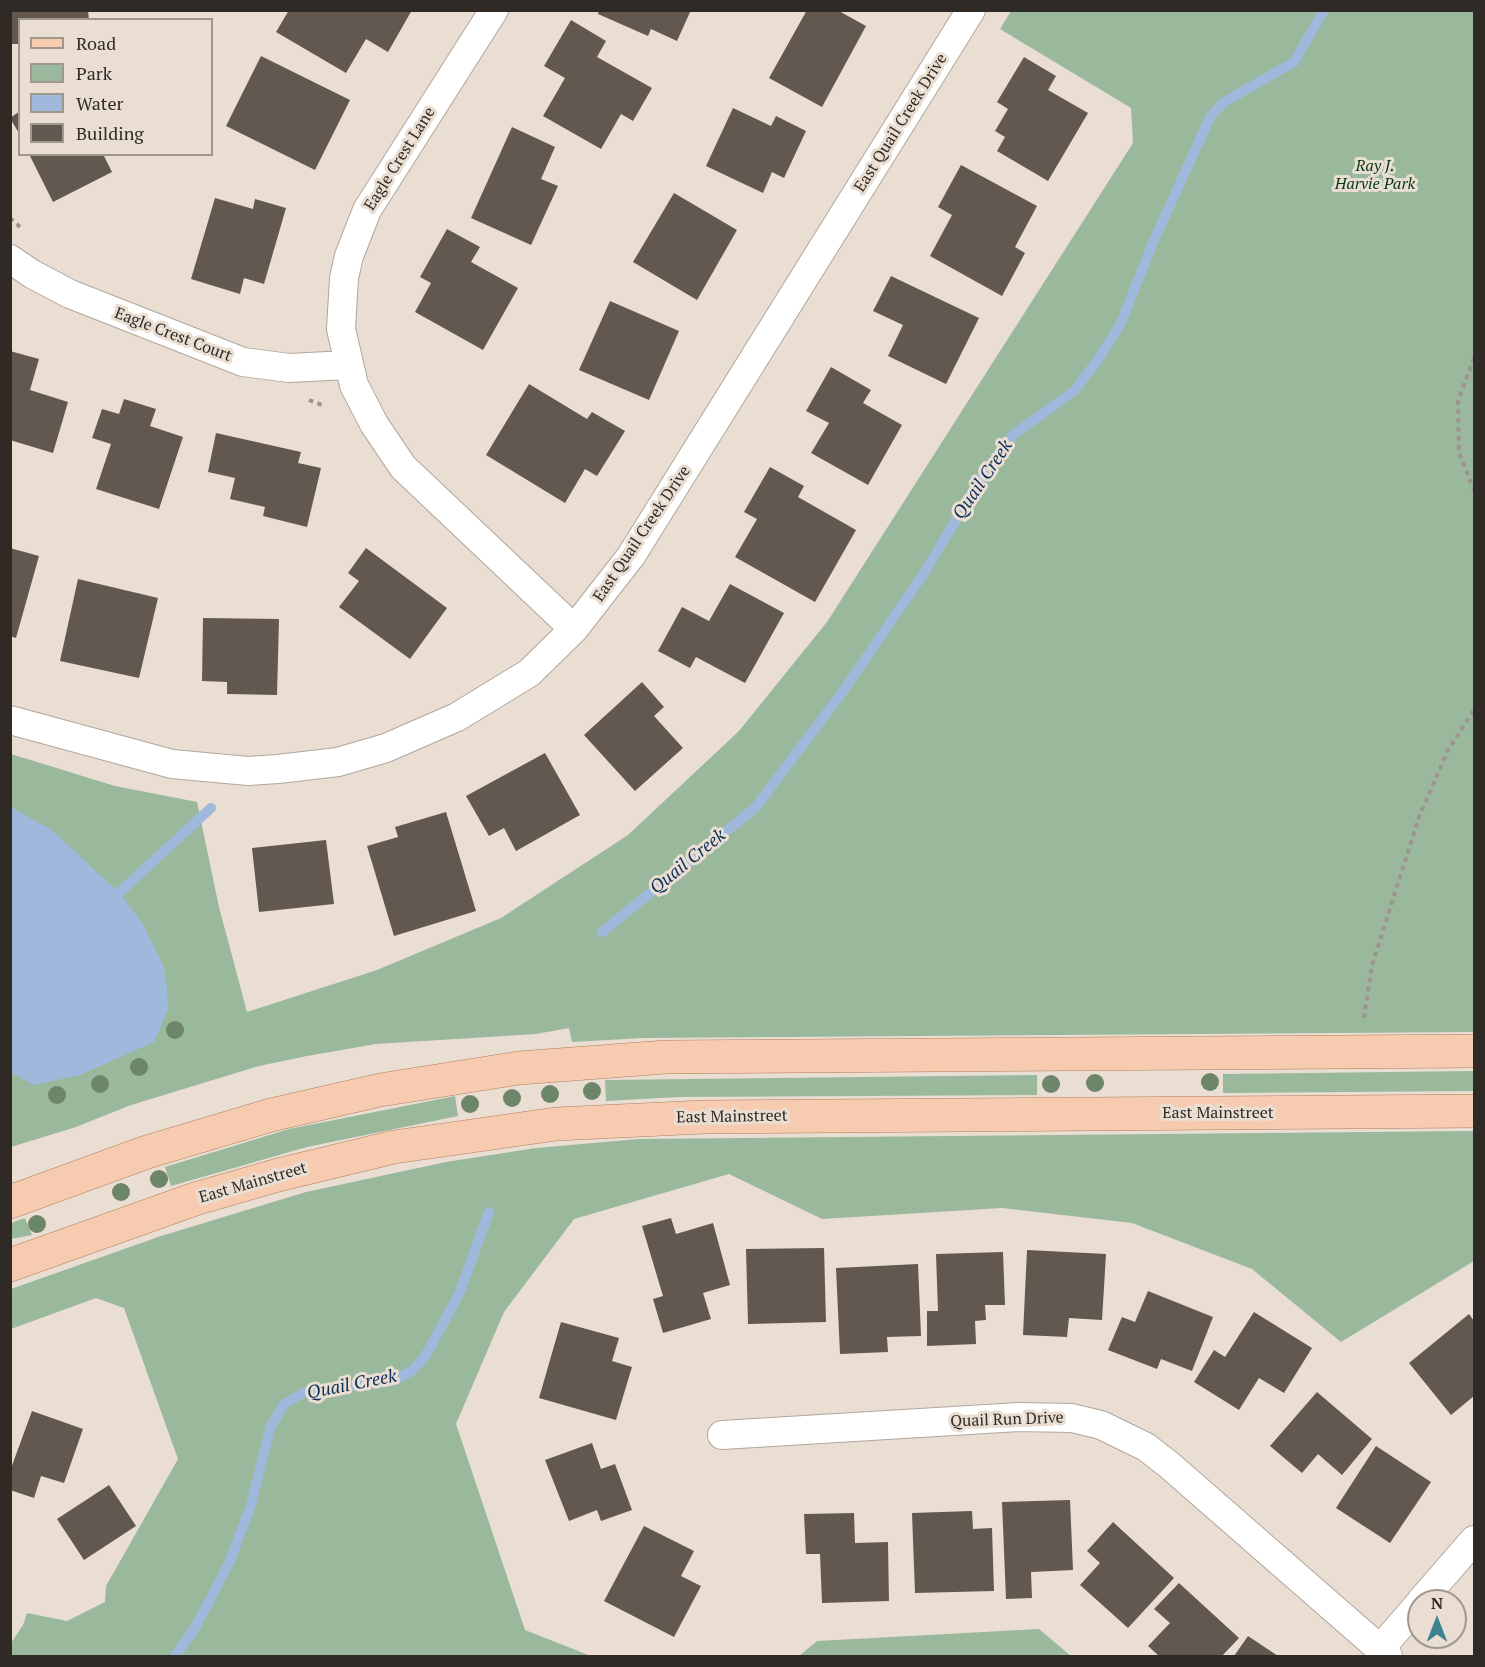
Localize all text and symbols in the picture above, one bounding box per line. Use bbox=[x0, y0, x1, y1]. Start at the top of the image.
legend bbox=[18, 18, 213, 156]
text: Road bbox=[76, 31, 116, 55]
street label: East Quail Creek Drive bbox=[851, 50, 951, 196]
text: Park bbox=[76, 61, 112, 85]
text: Water bbox=[76, 91, 123, 115]
street label: Eagle Crest Lane bbox=[361, 104, 439, 214]
text: Building bbox=[76, 121, 144, 145]
park label: Ray J. Harvie Park bbox=[1335, 156, 1415, 194]
street label: Eagle Crest Court bbox=[112, 304, 234, 366]
water label: Quail Creek bbox=[949, 436, 1017, 524]
street label: East Quail Creek Drive bbox=[589, 462, 695, 606]
water label: Quail Creek bbox=[646, 825, 730, 899]
street label: East Mainstreet bbox=[1162, 1103, 1274, 1123]
street label: East Mainstreet bbox=[676, 1106, 788, 1128]
street label: East Mainstreet bbox=[197, 1158, 309, 1208]
water label: Quail Creek bbox=[305, 1366, 399, 1404]
street label: Quail Run Drive bbox=[950, 1408, 1064, 1432]
north arrow bbox=[1407, 1589, 1467, 1649]
text: N bbox=[1431, 1592, 1443, 1614]

